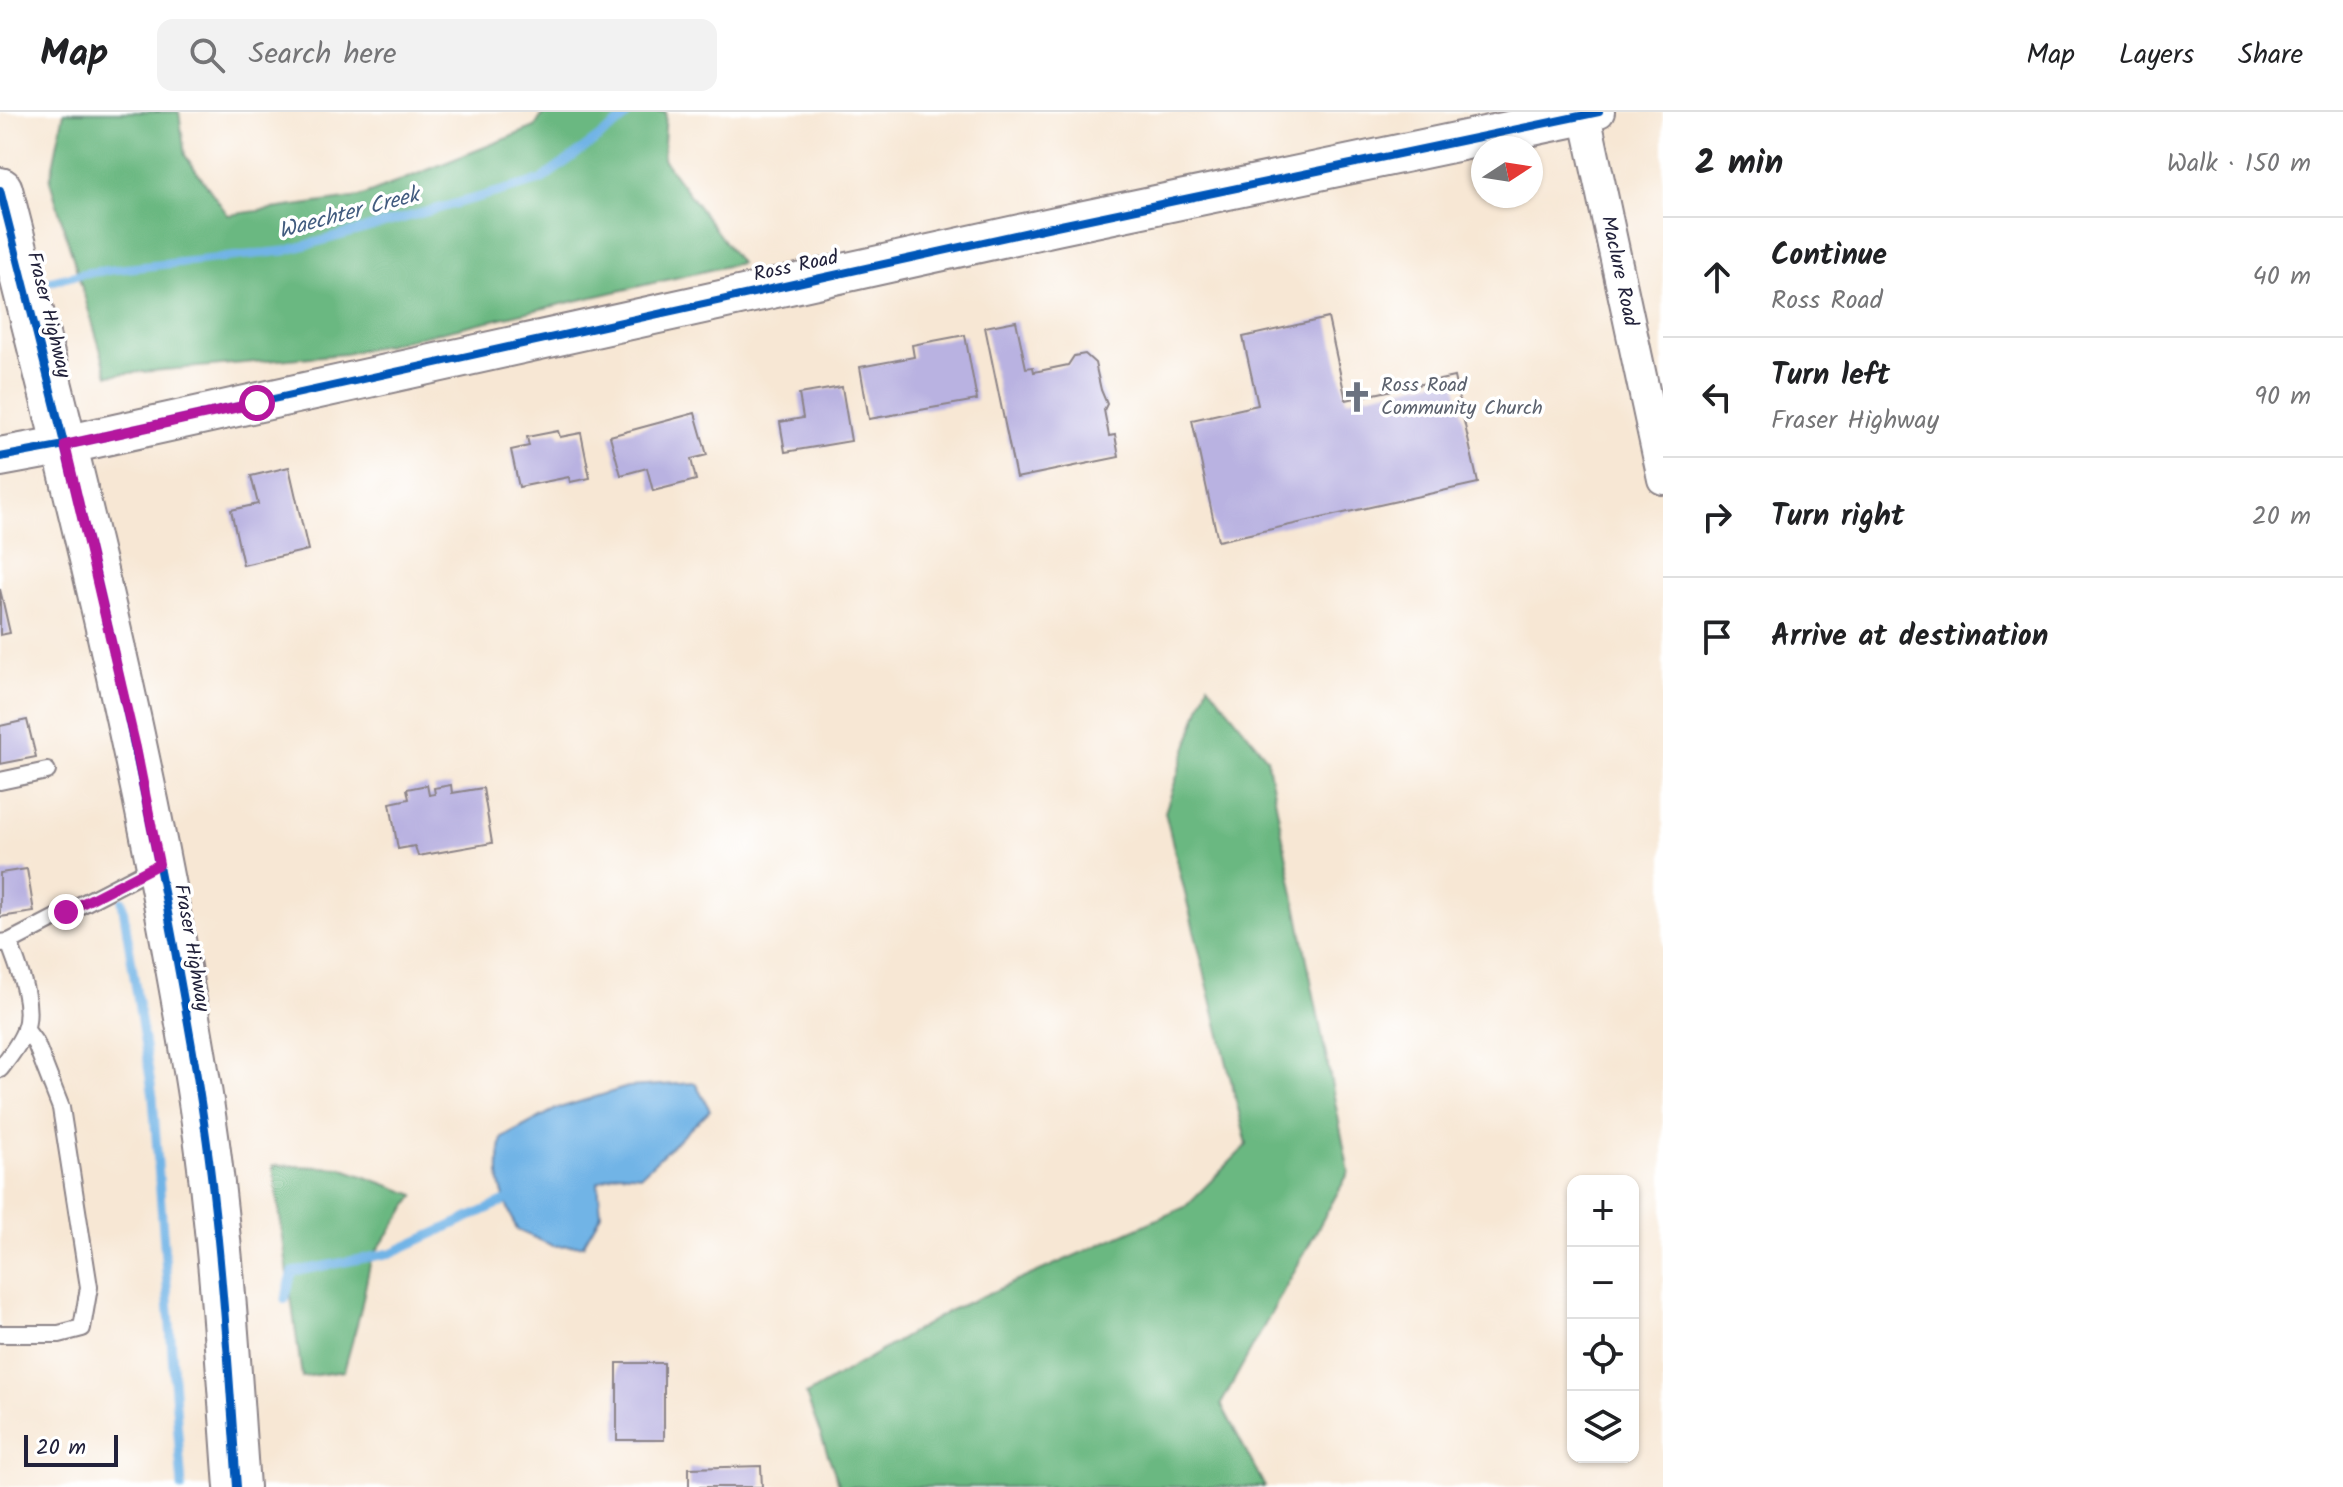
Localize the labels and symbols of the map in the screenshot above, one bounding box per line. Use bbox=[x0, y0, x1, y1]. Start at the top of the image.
north arrow bbox=[1471, 136, 1543, 208]
water label: Waechter Creek bbox=[275, 177, 427, 250]
street label: Maclure Road bbox=[1591, 213, 1646, 330]
street label: Ross Road bbox=[751, 242, 842, 292]
street label: Fraser Highway bbox=[17, 248, 79, 382]
place label: Ross Road Community Church bbox=[1381, 370, 1543, 425]
church icon: Ross Road Community Church bbox=[1340, 380, 1374, 414]
route start bbox=[239, 385, 275, 421]
street label: Fraser Highway bbox=[164, 882, 218, 1015]
route end bbox=[48, 894, 84, 930]
scale bar bbox=[24, 1431, 118, 1467]

